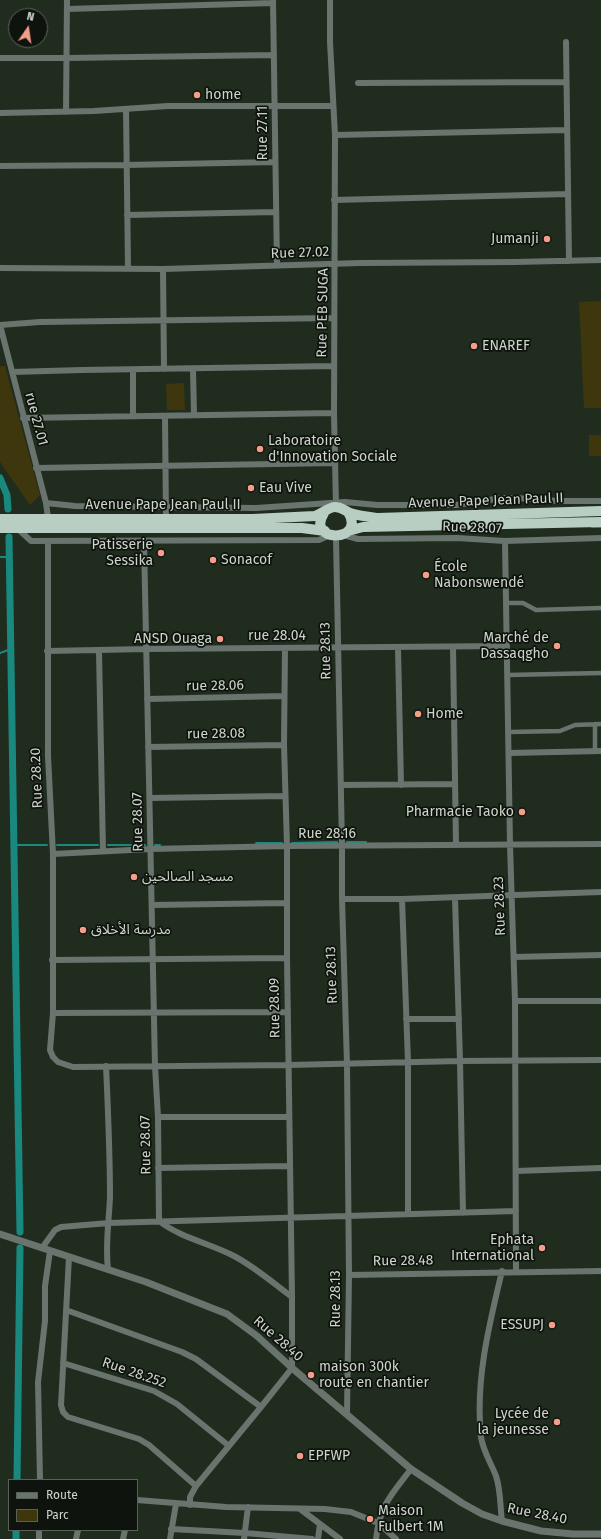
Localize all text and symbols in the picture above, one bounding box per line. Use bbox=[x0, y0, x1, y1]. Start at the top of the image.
north arrow bbox=[8, 8, 48, 48]
text: N bbox=[26, 10, 36, 24]
place label: home bbox=[205, 87, 241, 103]
marker: home bbox=[192, 90, 202, 100]
street label: Rue 27.11 bbox=[255, 106, 271, 160]
place label: Jumanji bbox=[491, 231, 539, 247]
marker: Jumanji bbox=[542, 234, 552, 244]
street label: Rue 27.02 bbox=[270, 244, 330, 262]
street label: Rue PEB SUGA bbox=[314, 268, 332, 358]
place label: ENAREF bbox=[482, 338, 530, 354]
marker: ENAREF bbox=[469, 341, 479, 351]
street label: rue 27.01 bbox=[21, 390, 51, 448]
place label: Laboratoire d'Innovation Sociale bbox=[268, 433, 397, 466]
marker: Laboratoire d'Innovation Sociale bbox=[255, 444, 265, 454]
place label: Eau Vive bbox=[259, 480, 312, 496]
marker: Eau Vive bbox=[246, 483, 256, 493]
street label: Avenue Pape Jean Paul II bbox=[408, 490, 564, 512]
street label: Avenue Pape Jean Paul II bbox=[85, 497, 241, 513]
street label: Rue 28.07 bbox=[442, 519, 502, 537]
place label: Patisserie Sessika bbox=[91, 537, 153, 570]
marker: Patisserie Sessika bbox=[156, 548, 166, 558]
place label: Sonacof bbox=[221, 552, 272, 568]
marker: Sonacof bbox=[208, 555, 218, 565]
place label: École Nabonswendé bbox=[434, 559, 524, 592]
marker: École Nabonswendé bbox=[421, 570, 431, 580]
street label: Rue 28.13 bbox=[317, 622, 335, 680]
street label: rue 28.04 bbox=[248, 628, 306, 644]
place label: Marché de Dassaqgho bbox=[480, 630, 549, 662]
place label: ANSD Ouaga bbox=[134, 631, 212, 647]
marker: ANSD Ouaga bbox=[215, 634, 225, 644]
marker: Marché de Dassaqgho bbox=[552, 641, 562, 651]
street label: rue 28.06 bbox=[186, 677, 244, 695]
place label: Home bbox=[426, 706, 463, 722]
marker: Home bbox=[413, 709, 423, 719]
street label: rue 28.08 bbox=[187, 725, 245, 743]
street label: Rue 28.20 bbox=[28, 747, 46, 809]
street label: Rue 28.07 bbox=[129, 792, 147, 852]
place label: Pharmacie Taoko bbox=[406, 804, 514, 820]
marker: Pharmacie Taoko bbox=[517, 807, 527, 817]
street label: Rue 28.16 bbox=[298, 826, 356, 842]
place label: مسجد الصالحين bbox=[142, 869, 234, 885]
marker: مسجد الصالحين bbox=[129, 872, 139, 882]
street label: Rue 28.23 bbox=[491, 876, 509, 936]
place label: مدرسة الأخلاق bbox=[91, 922, 171, 938]
marker: مدرسة الأخلاق bbox=[78, 925, 88, 935]
street label: Rue 28.13 bbox=[323, 946, 341, 1004]
street label: Rue 28.09 bbox=[266, 977, 284, 1039]
street label: Rue 28.07 bbox=[137, 1115, 155, 1175]
place label: Ephata International bbox=[451, 1232, 534, 1264]
marker: Ephata International bbox=[537, 1243, 547, 1253]
street label: Rue 28.48 bbox=[373, 1252, 433, 1270]
street label: Rue 28.13 bbox=[328, 1270, 344, 1328]
street label: Rue 28.40 bbox=[250, 1313, 306, 1365]
place label: ESSUPJ bbox=[500, 1317, 544, 1333]
marker: ESSUPJ bbox=[547, 1320, 557, 1330]
street label: Rue 28.252 bbox=[100, 1354, 168, 1392]
place label: maison 300k route en chantier bbox=[319, 1359, 429, 1392]
marker: maison 300k route en chantier bbox=[306, 1370, 316, 1380]
place label: Lycée de la jeunesse bbox=[478, 1406, 549, 1438]
marker: Lycée de la jeunesse bbox=[552, 1417, 562, 1427]
place label: EPFWP bbox=[308, 1448, 350, 1464]
marker: EPFWP bbox=[295, 1451, 305, 1461]
legend bbox=[8, 1479, 138, 1531]
text: Route bbox=[46, 1488, 78, 1502]
street label: Rue 28.40 bbox=[506, 1500, 568, 1528]
place label: Maison Fulbert 1M bbox=[378, 1503, 444, 1536]
text: Parc bbox=[46, 1508, 69, 1522]
marker: Maison Fulbert 1M bbox=[365, 1514, 375, 1524]

